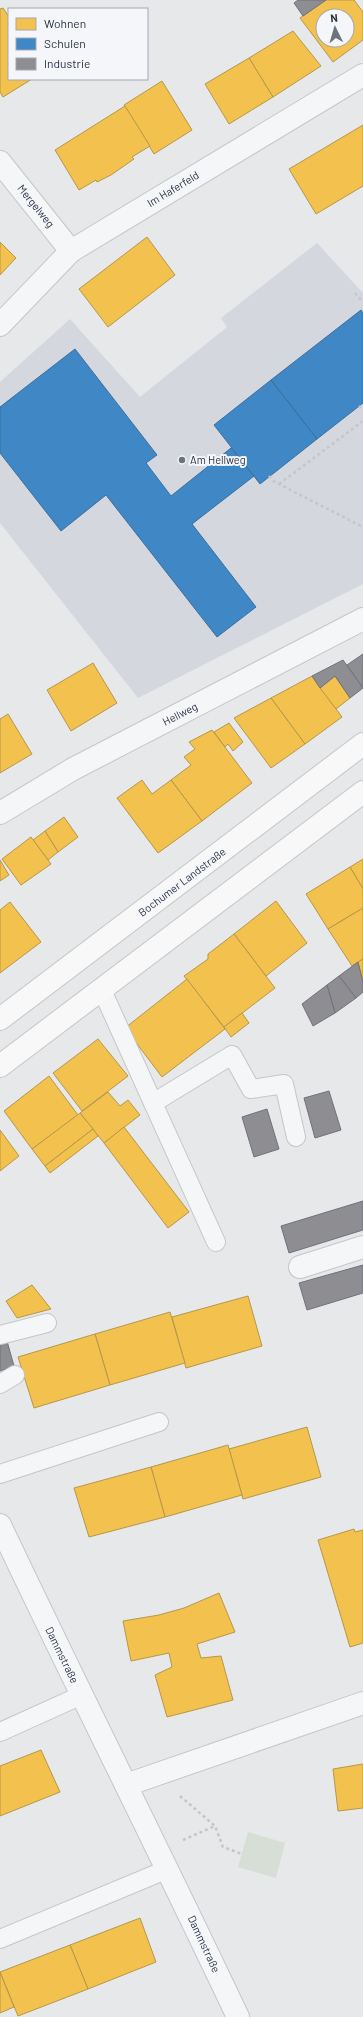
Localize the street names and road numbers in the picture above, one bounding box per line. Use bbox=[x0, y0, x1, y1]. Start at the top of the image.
street label: Im Haferfeld bbox=[144, 168, 201, 209]
street label: Mergelweg bbox=[15, 182, 58, 230]
street label: Hellweg bbox=[160, 699, 200, 728]
street label: Bochumer Landstraße bbox=[135, 844, 228, 919]
street label: Dammstraße bbox=[43, 1624, 82, 1685]
street label: Dammstraße bbox=[186, 1913, 223, 1974]

